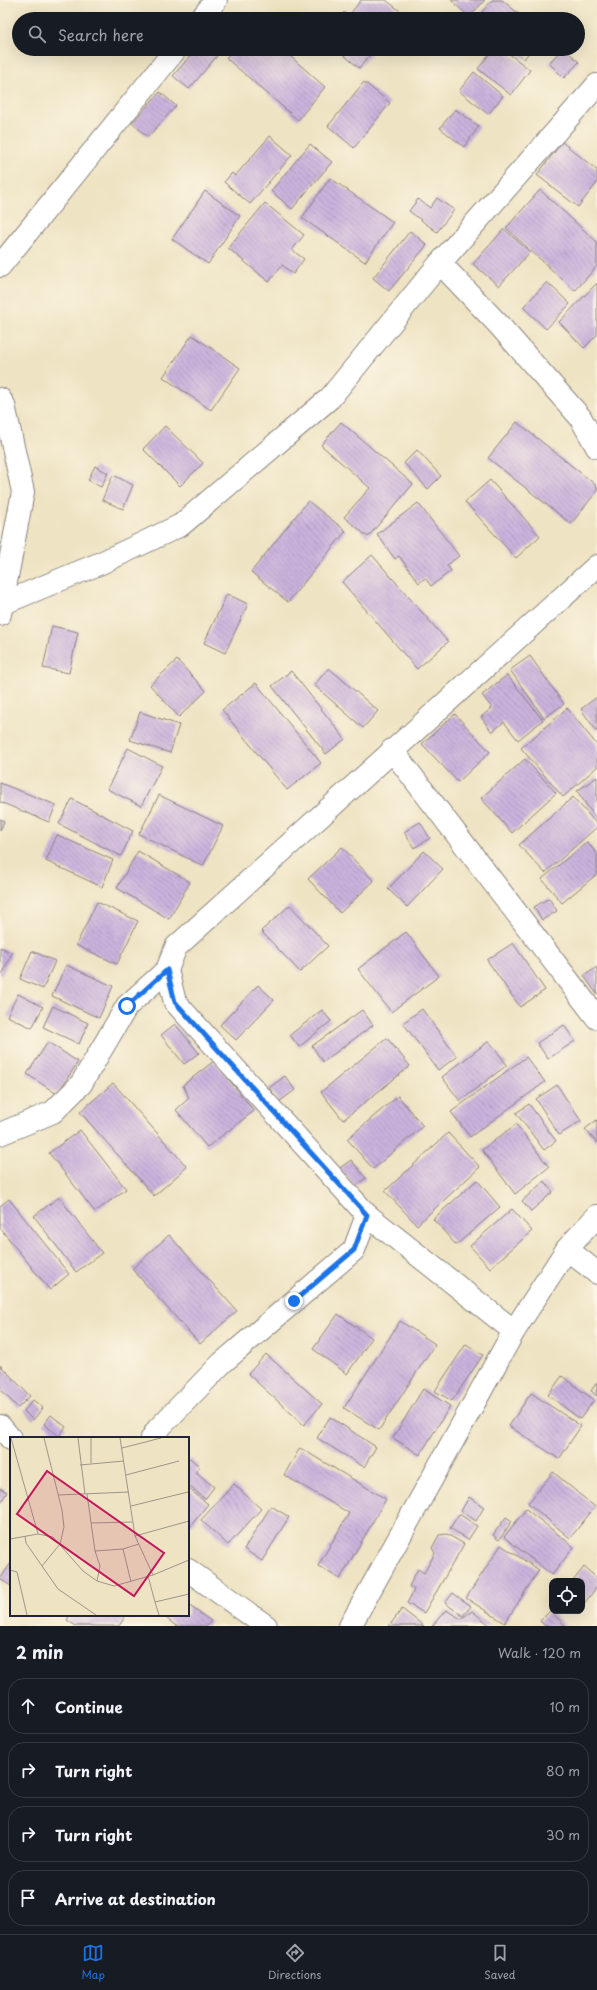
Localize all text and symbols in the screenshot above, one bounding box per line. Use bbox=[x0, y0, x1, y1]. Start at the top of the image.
search box bbox=[12, 12, 585, 56]
icon: search bbox=[26, 23, 48, 45]
text: Search here bbox=[58, 23, 144, 46]
route start bbox=[118, 997, 136, 1015]
route end bbox=[285, 1292, 303, 1310]
inset map bbox=[10, 1437, 189, 1616]
map controls bbox=[549, 1578, 585, 1614]
button: locate bbox=[549, 1578, 585, 1614]
text: 2 min bbox=[16, 1639, 63, 1665]
text: Walk · 120 m bbox=[498, 1643, 581, 1662]
icon: ahead bbox=[17, 1695, 39, 1717]
text: Continue bbox=[55, 1695, 123, 1718]
text: 10 m bbox=[550, 1697, 580, 1716]
icon: right bbox=[17, 1759, 39, 1781]
text: Turn right bbox=[55, 1759, 132, 1782]
text: 80 m bbox=[546, 1761, 580, 1780]
icon: right bbox=[17, 1823, 39, 1845]
text: Turn right bbox=[55, 1823, 132, 1846]
text: 30 m bbox=[546, 1825, 580, 1844]
icon: arrive bbox=[17, 1887, 39, 1909]
text: Arrive at destination bbox=[55, 1887, 216, 1910]
tab: Map bbox=[81, 1942, 105, 1983]
tab: Directions bbox=[268, 1942, 321, 1983]
tab: Saved bbox=[484, 1942, 516, 1983]

